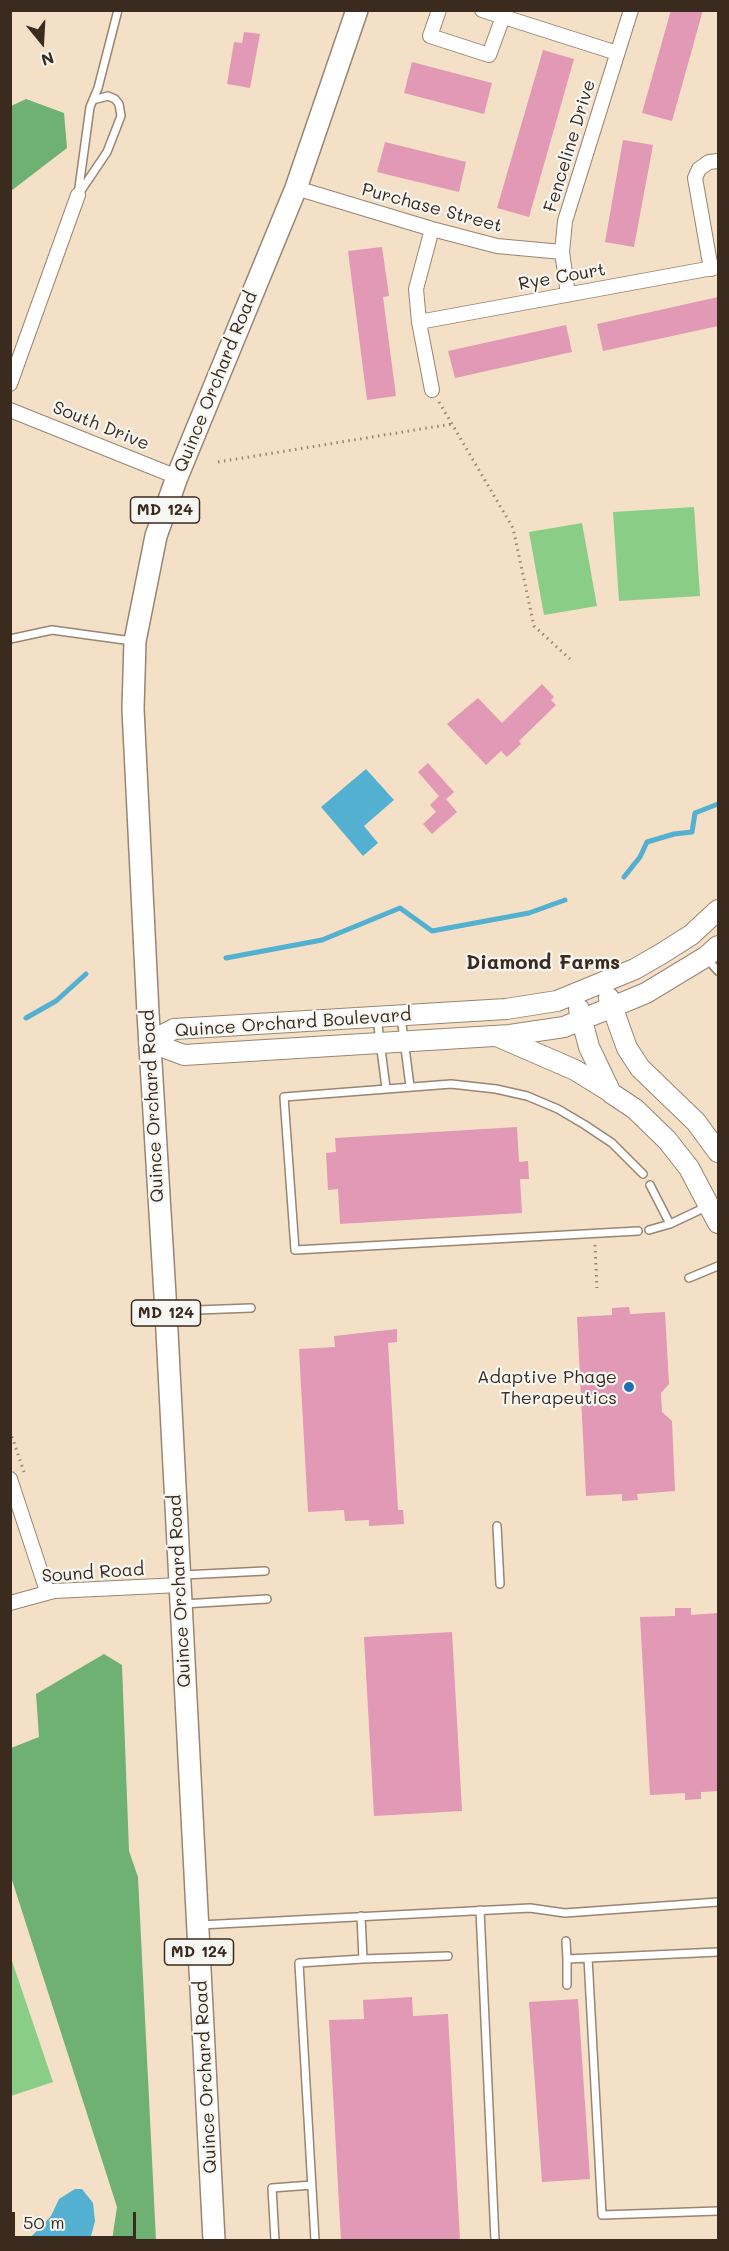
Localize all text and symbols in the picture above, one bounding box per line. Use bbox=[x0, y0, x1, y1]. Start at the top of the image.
north arrow bbox=[12, 12, 72, 72]
text: N bbox=[39, 48, 57, 71]
street label: Fenceline Drive bbox=[540, 77, 600, 215]
street label: Purchase Street bbox=[359, 179, 505, 237]
street label: Rye Court bbox=[517, 259, 607, 295]
street label: Quince Orchard Road bbox=[170, 288, 262, 476]
street label: South Drive bbox=[50, 397, 152, 455]
road number: MD 124 bbox=[130, 497, 200, 523]
district label: Diamond Farms bbox=[466, 951, 620, 975]
street label: Quince Orchard Boulevard bbox=[174, 1004, 412, 1042]
street label: Quince Orchard Road bbox=[137, 1009, 169, 1203]
road number: MD 124 bbox=[132, 1300, 201, 1326]
place label: Adaptive Phage Therapeutics bbox=[477, 1366, 617, 1408]
marker: Adaptive Phage Therapeutics bbox=[622, 1380, 636, 1394]
street label: Quince Orchard Road bbox=[164, 1494, 196, 1688]
street label: Sound Road bbox=[41, 1559, 145, 1587]
road number: MD 124 bbox=[164, 1939, 234, 1965]
street label: Quince Orchard Road bbox=[190, 1980, 222, 2174]
scale bar bbox=[15, 2200, 140, 2238]
text: 50 m bbox=[23, 2210, 65, 2234]

